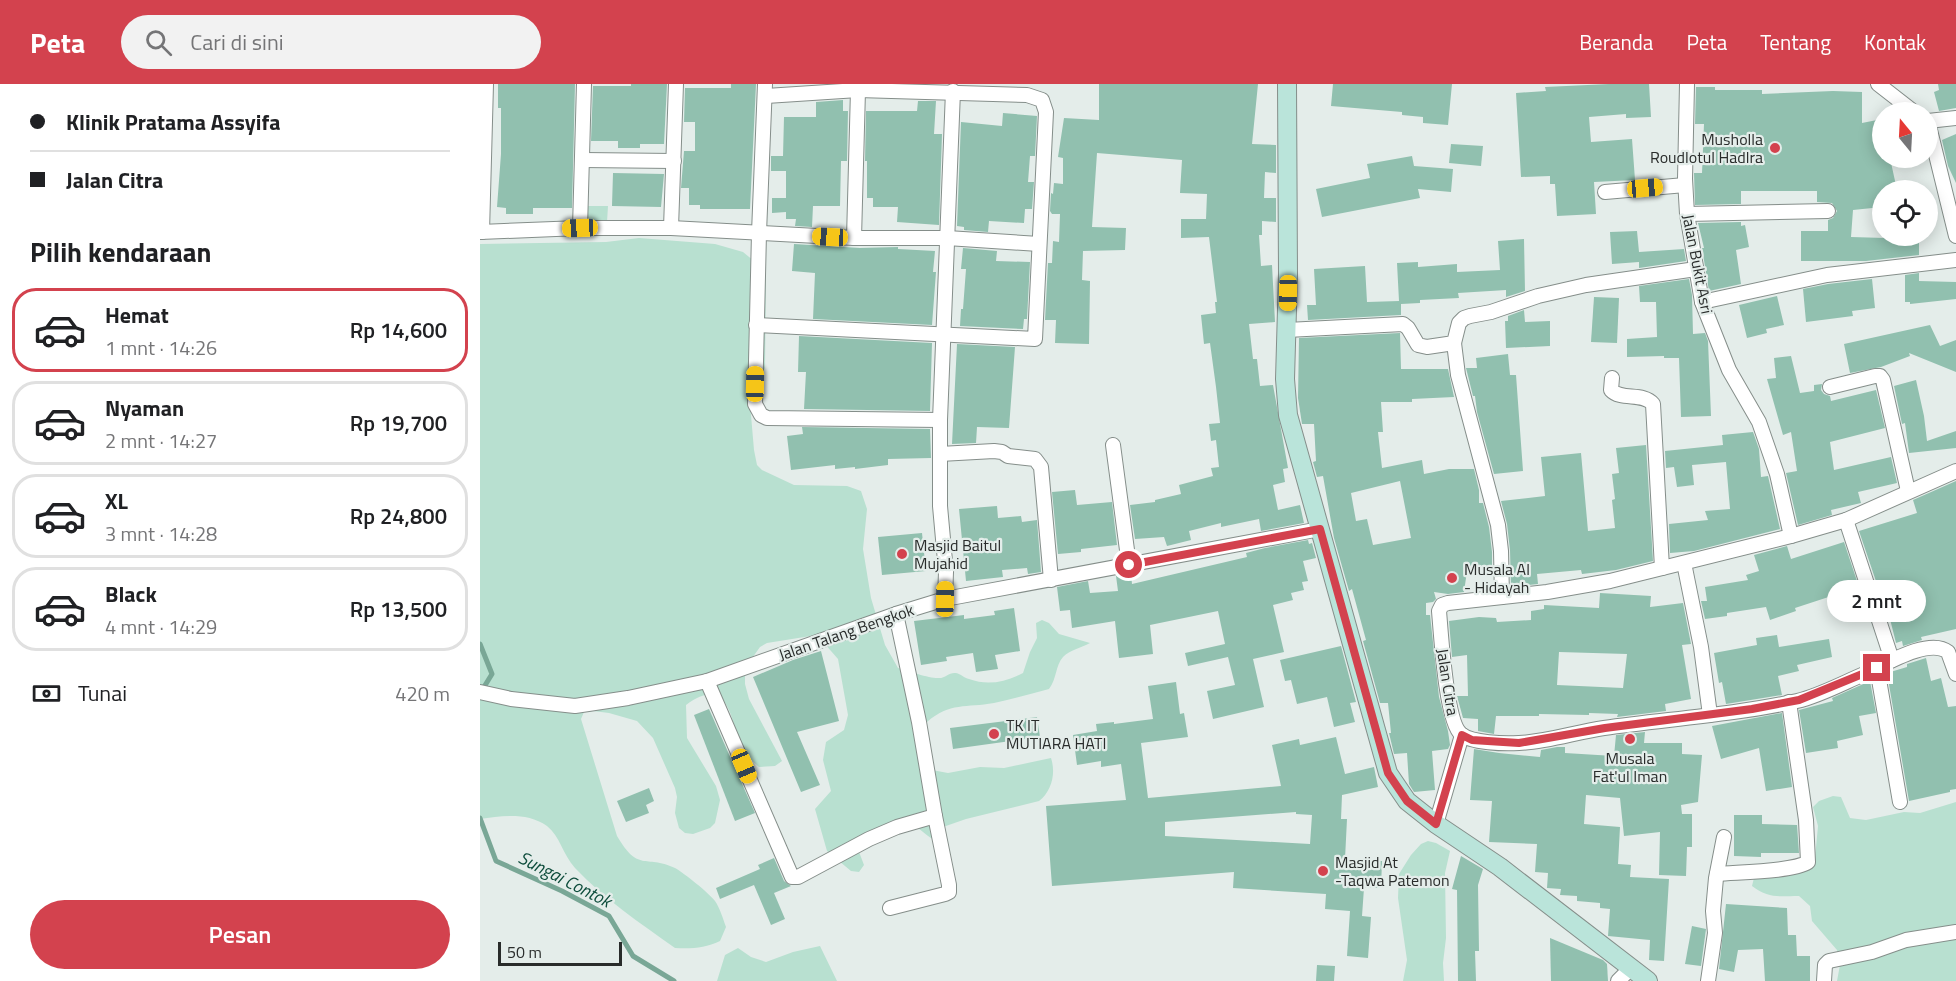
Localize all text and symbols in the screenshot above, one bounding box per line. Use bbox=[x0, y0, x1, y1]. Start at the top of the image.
search box bbox=[121, 15, 541, 69]
text: Peta bbox=[30, 21, 85, 64]
text: Cari di sini bbox=[190, 25, 284, 59]
icon: search bbox=[142, 26, 175, 59]
text: Beranda bbox=[1579, 26, 1653, 58]
text: Peta bbox=[1686, 26, 1727, 58]
text: Tentang bbox=[1760, 26, 1831, 58]
text: Kontak bbox=[1864, 26, 1926, 58]
north arrow bbox=[1872, 102, 1938, 168]
map controls bbox=[1872, 102, 1938, 246]
text: Klinik Pratama Assyifa bbox=[66, 105, 280, 139]
place label: Musholla Roudlotul Hadlra bbox=[1650, 127, 1763, 169]
marker: Musholla Roudlotul Hadlra bbox=[1768, 141, 1782, 155]
text: Jalan Citra bbox=[66, 163, 163, 197]
car bbox=[1626, 177, 1664, 199]
button: locate bbox=[1872, 180, 1938, 246]
street label: Jalan Bukit Asri bbox=[1677, 212, 1719, 316]
car bbox=[562, 218, 598, 238]
car bbox=[812, 227, 848, 247]
text: Pilih kendaraan bbox=[30, 231, 212, 272]
car bbox=[1279, 275, 1297, 311]
text: Hemat bbox=[105, 298, 169, 332]
icon: car bbox=[33, 303, 87, 357]
text: Rp 14,600 bbox=[350, 313, 447, 347]
text: 1 mnt · 14:26 bbox=[105, 332, 217, 363]
car bbox=[746, 366, 764, 402]
text: Nyaman bbox=[105, 391, 184, 425]
icon: car bbox=[33, 396, 87, 450]
text: Rp 19,700 bbox=[350, 406, 447, 440]
text: 2 mnt · 14:27 bbox=[105, 425, 217, 456]
text: XL bbox=[105, 484, 128, 518]
icon: car bbox=[33, 489, 87, 543]
text: Rp 24,800 bbox=[350, 499, 447, 533]
text: 3 mnt · 14:28 bbox=[105, 518, 217, 549]
place label: Masjid Baitul Mujahid bbox=[914, 533, 1001, 575]
marker: Masjid Baitul Mujahid bbox=[895, 547, 909, 561]
route start bbox=[1115, 551, 1142, 578]
place label: Musala Al - Hidayah bbox=[1464, 557, 1530, 599]
marker: Musala Al - Hidayah bbox=[1445, 571, 1459, 585]
text: Black bbox=[105, 577, 157, 611]
car bbox=[936, 581, 954, 617]
callout: 2 mnt bbox=[1828, 581, 1926, 623]
icon: car bbox=[33, 582, 87, 636]
text: 2 mnt bbox=[1851, 585, 1902, 616]
text: Rp 13,500 bbox=[350, 592, 447, 626]
street label: Jalan Talang Bengkok bbox=[775, 597, 917, 666]
text: 4 mnt · 14:29 bbox=[105, 611, 217, 642]
street label: Jalan Citra bbox=[1431, 647, 1465, 717]
route end bbox=[1863, 654, 1890, 681]
text: Tunai bbox=[78, 676, 127, 710]
icon: cash bbox=[30, 677, 63, 710]
text: 420 m bbox=[395, 678, 450, 709]
place label: TK IT MUTIARA HATI bbox=[1006, 713, 1106, 755]
marker: TK IT MUTIARA HATI bbox=[987, 727, 1001, 741]
marker: Musala Fat'ul Iman bbox=[1623, 732, 1637, 746]
car bbox=[729, 746, 759, 786]
place label: Musala Fat'ul Iman bbox=[1593, 746, 1667, 788]
water label: Sungai Contok bbox=[514, 844, 618, 915]
place label: Masjid At -Taqwa Patemon bbox=[1335, 850, 1450, 892]
marker: Masjid At -Taqwa Patemon bbox=[1316, 864, 1330, 878]
button: Pesan bbox=[30, 900, 450, 969]
scale bar bbox=[498, 939, 622, 966]
text: 50 m bbox=[507, 940, 542, 964]

